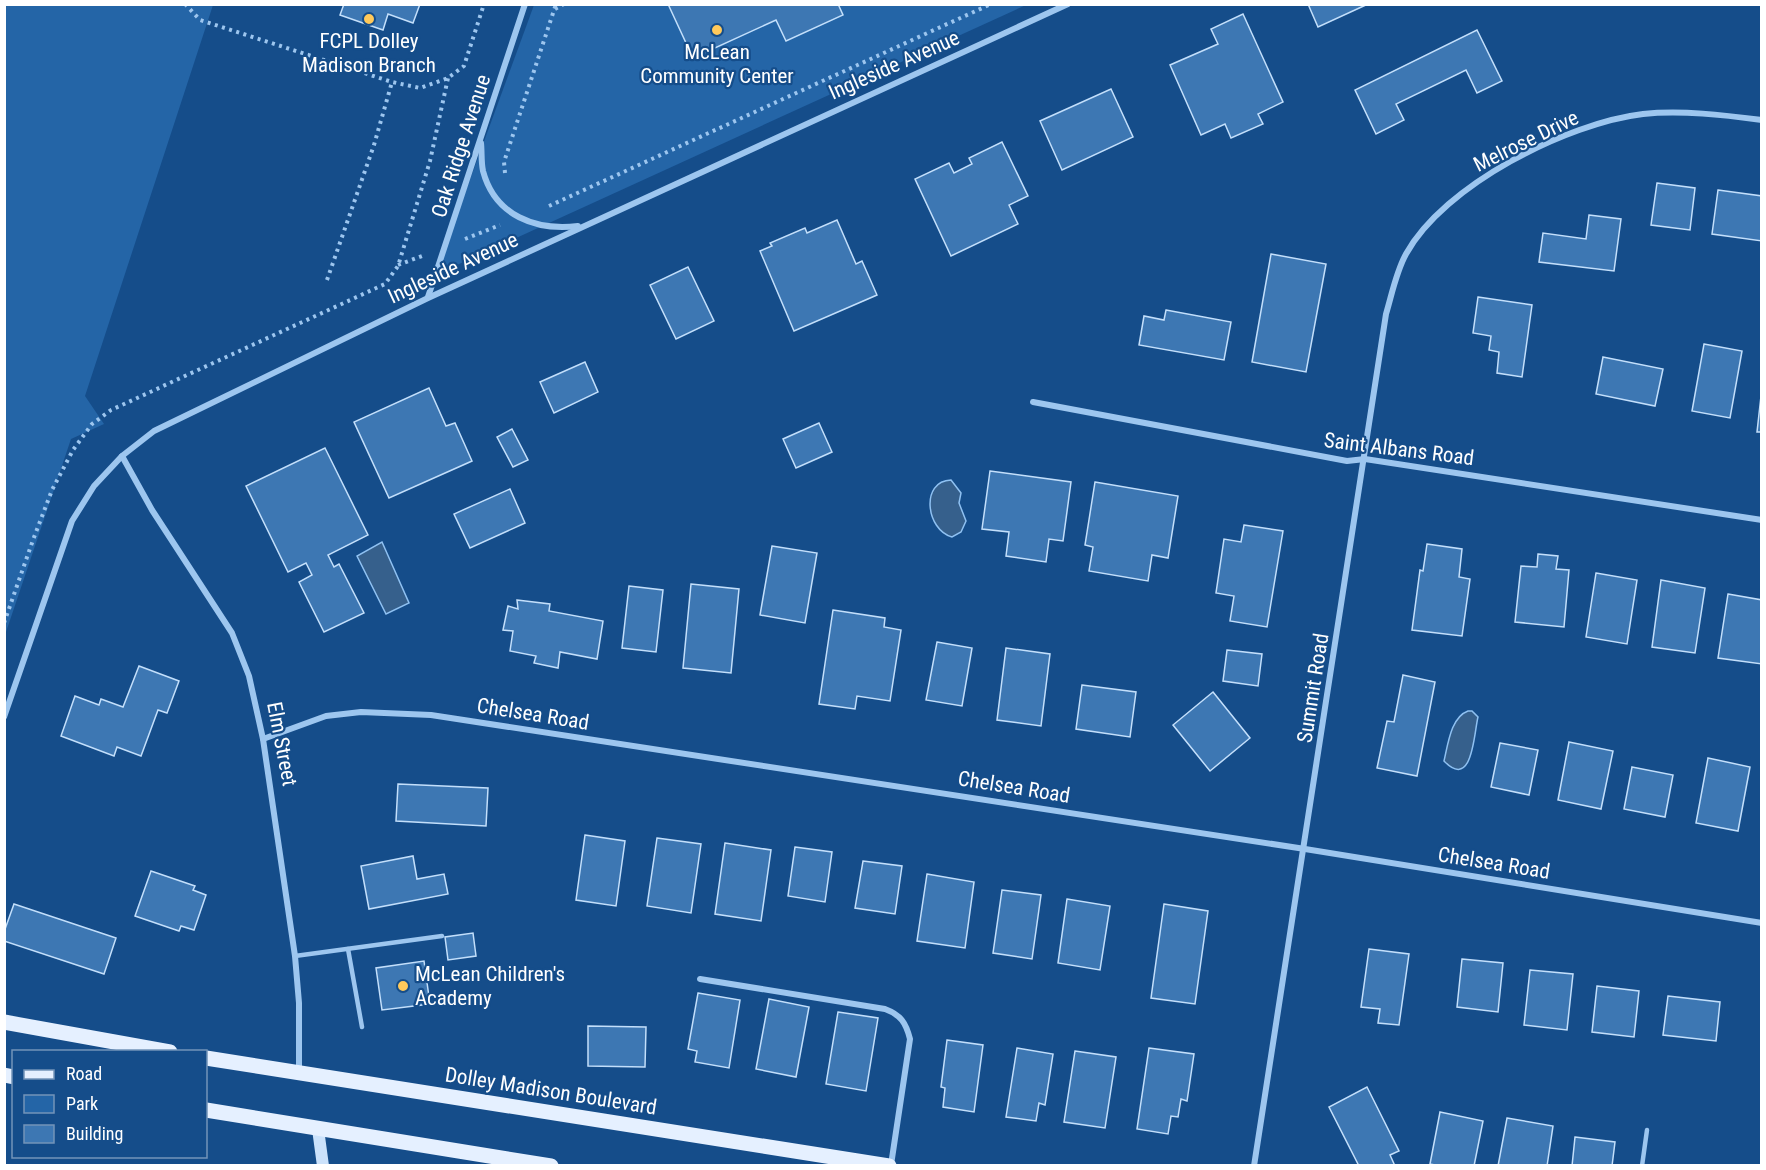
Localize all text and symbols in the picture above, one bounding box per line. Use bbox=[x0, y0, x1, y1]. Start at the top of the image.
marker: FCPL Dolley Madison Branch bbox=[362, 12, 376, 26]
marker: McLean Community Center bbox=[710, 23, 724, 37]
street label: Ingleside Avenue bbox=[825, 25, 963, 105]
place label: FCPL Dolley Madison Branch bbox=[302, 29, 436, 77]
place label: McLean Community Center bbox=[640, 40, 794, 88]
street label: Oak Ridge Avenue bbox=[427, 71, 495, 220]
street label: Melrose Drive bbox=[1470, 105, 1582, 177]
street label: Ingleside Avenue bbox=[384, 227, 522, 309]
street label: Saint Albans Road bbox=[1323, 428, 1475, 470]
street label: Summit Road bbox=[1292, 631, 1334, 745]
street label: Chelsea Road bbox=[475, 693, 591, 735]
street label: Elm Street bbox=[262, 700, 302, 788]
street label: Chelsea Road bbox=[956, 766, 1072, 808]
street label: Chelsea Road bbox=[1436, 842, 1552, 884]
place label: McLean Children's Academy bbox=[415, 962, 565, 1010]
marker: McLean Children's Academy bbox=[396, 979, 410, 993]
legend bbox=[12, 1050, 207, 1158]
street label: Dolley Madison Boulevard bbox=[443, 1062, 659, 1120]
text: Road bbox=[66, 1063, 102, 1084]
text: Park bbox=[66, 1093, 98, 1114]
text: Building bbox=[66, 1123, 123, 1144]

